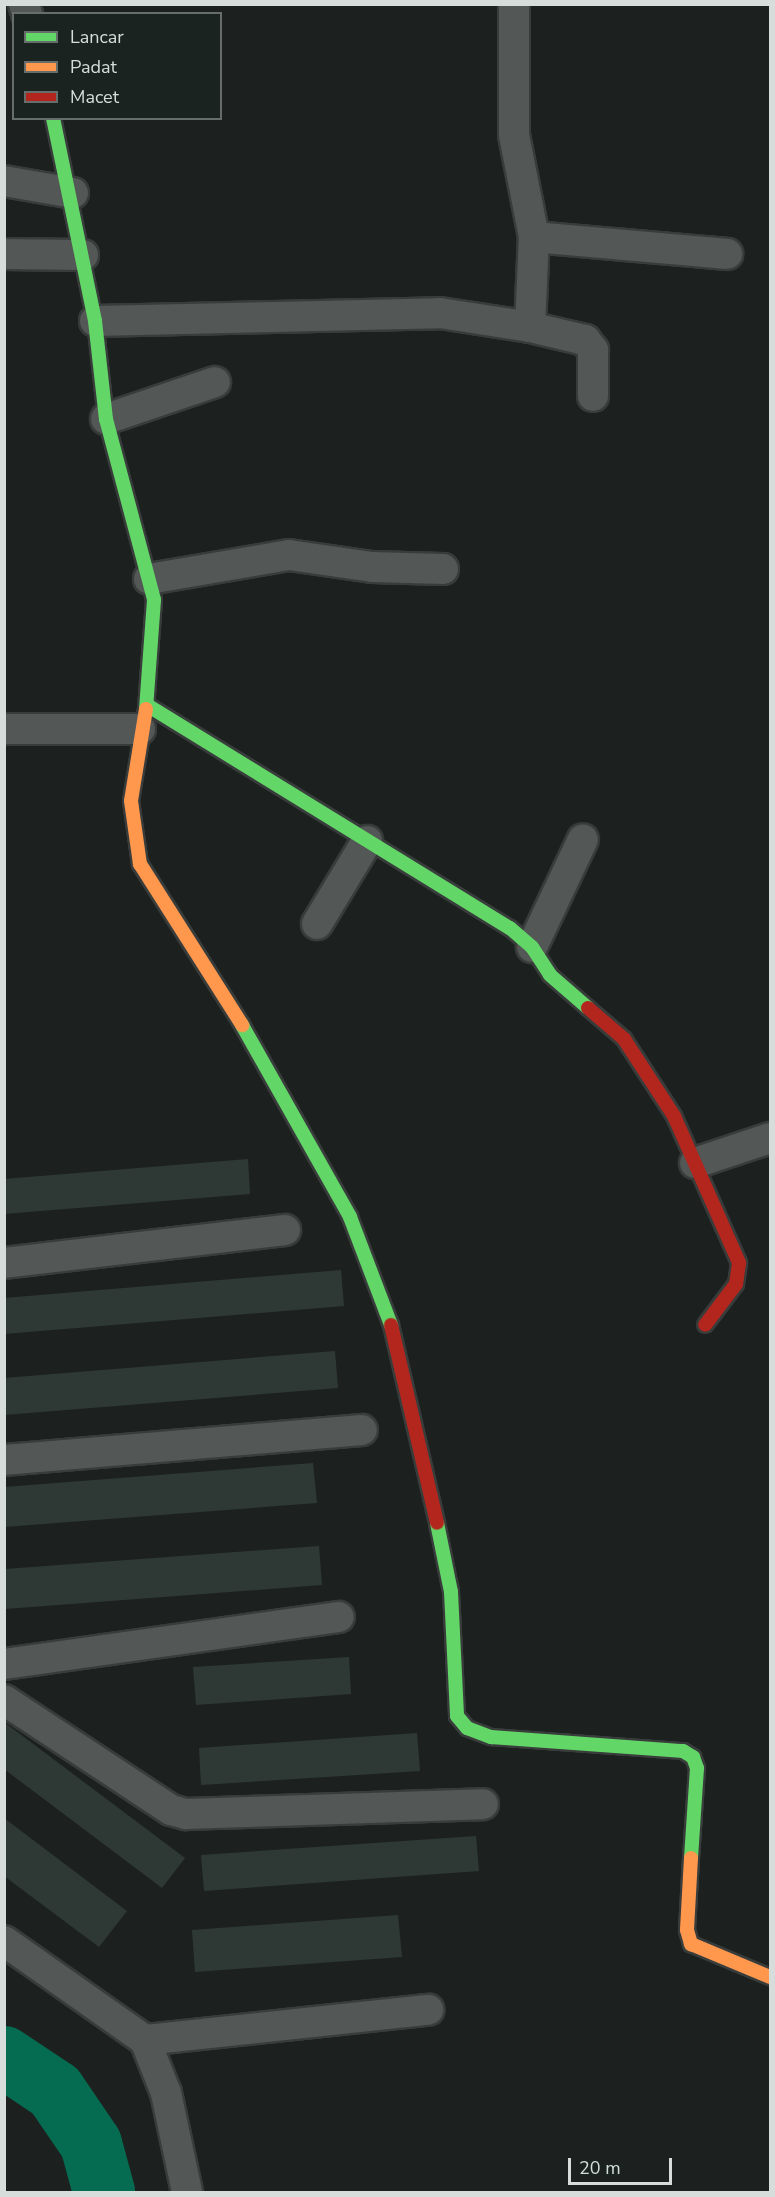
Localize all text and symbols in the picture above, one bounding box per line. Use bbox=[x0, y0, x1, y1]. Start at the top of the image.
legend bbox=[12, 12, 222, 120]
text: Lancar bbox=[70, 25, 124, 49]
text: Padat bbox=[70, 55, 117, 79]
text: Macet bbox=[70, 85, 119, 109]
scale bar bbox=[571, 2146, 674, 2184]
text: 20 m bbox=[579, 2156, 621, 2180]

